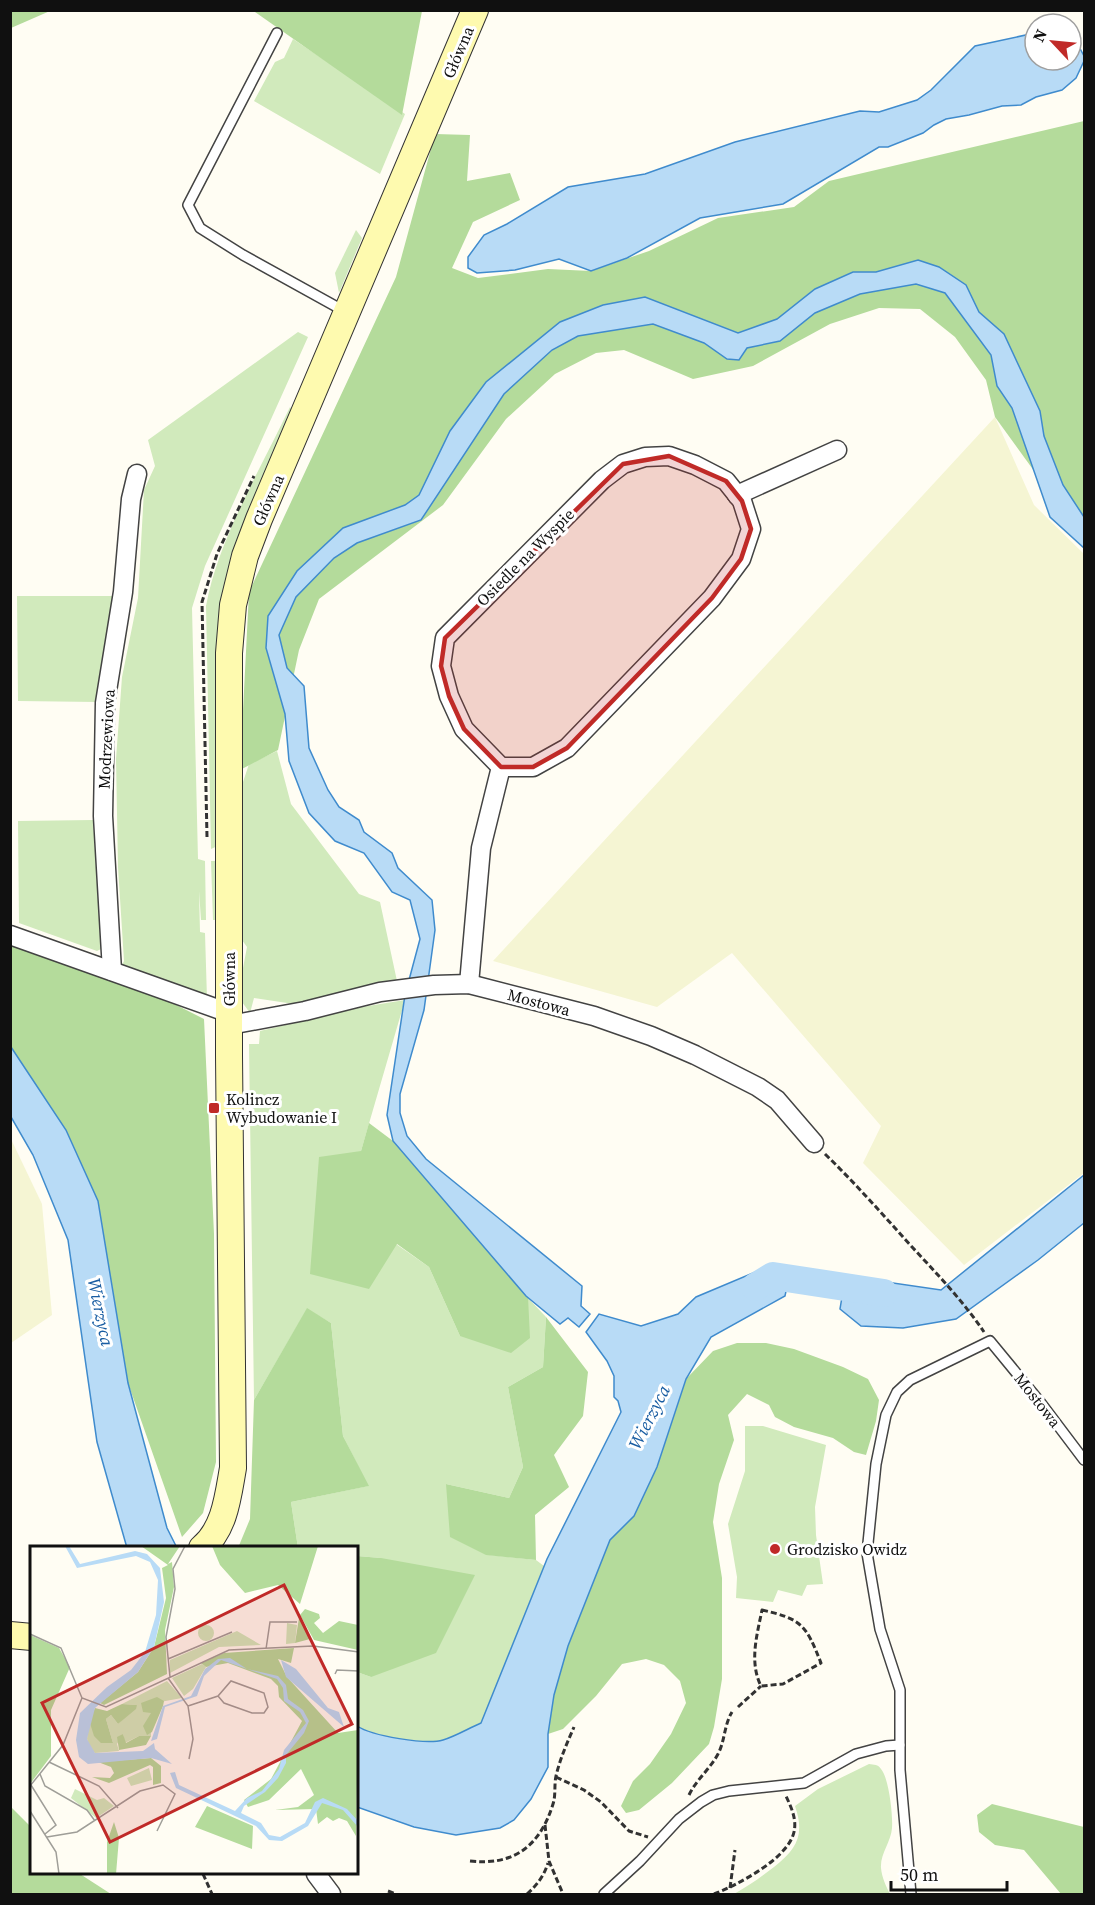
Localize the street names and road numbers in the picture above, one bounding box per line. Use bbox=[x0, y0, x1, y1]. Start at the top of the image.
street label: Główna bbox=[437, 22, 479, 81]
street label: Główna bbox=[247, 470, 289, 529]
street label: Osiedle na Wyspie bbox=[471, 503, 579, 611]
street label: Modrzewiowa bbox=[92, 688, 120, 789]
street label: Główna bbox=[218, 951, 240, 1006]
street label: Mostowa bbox=[505, 983, 574, 1021]
street label: Mostowa bbox=[1010, 1368, 1067, 1433]

